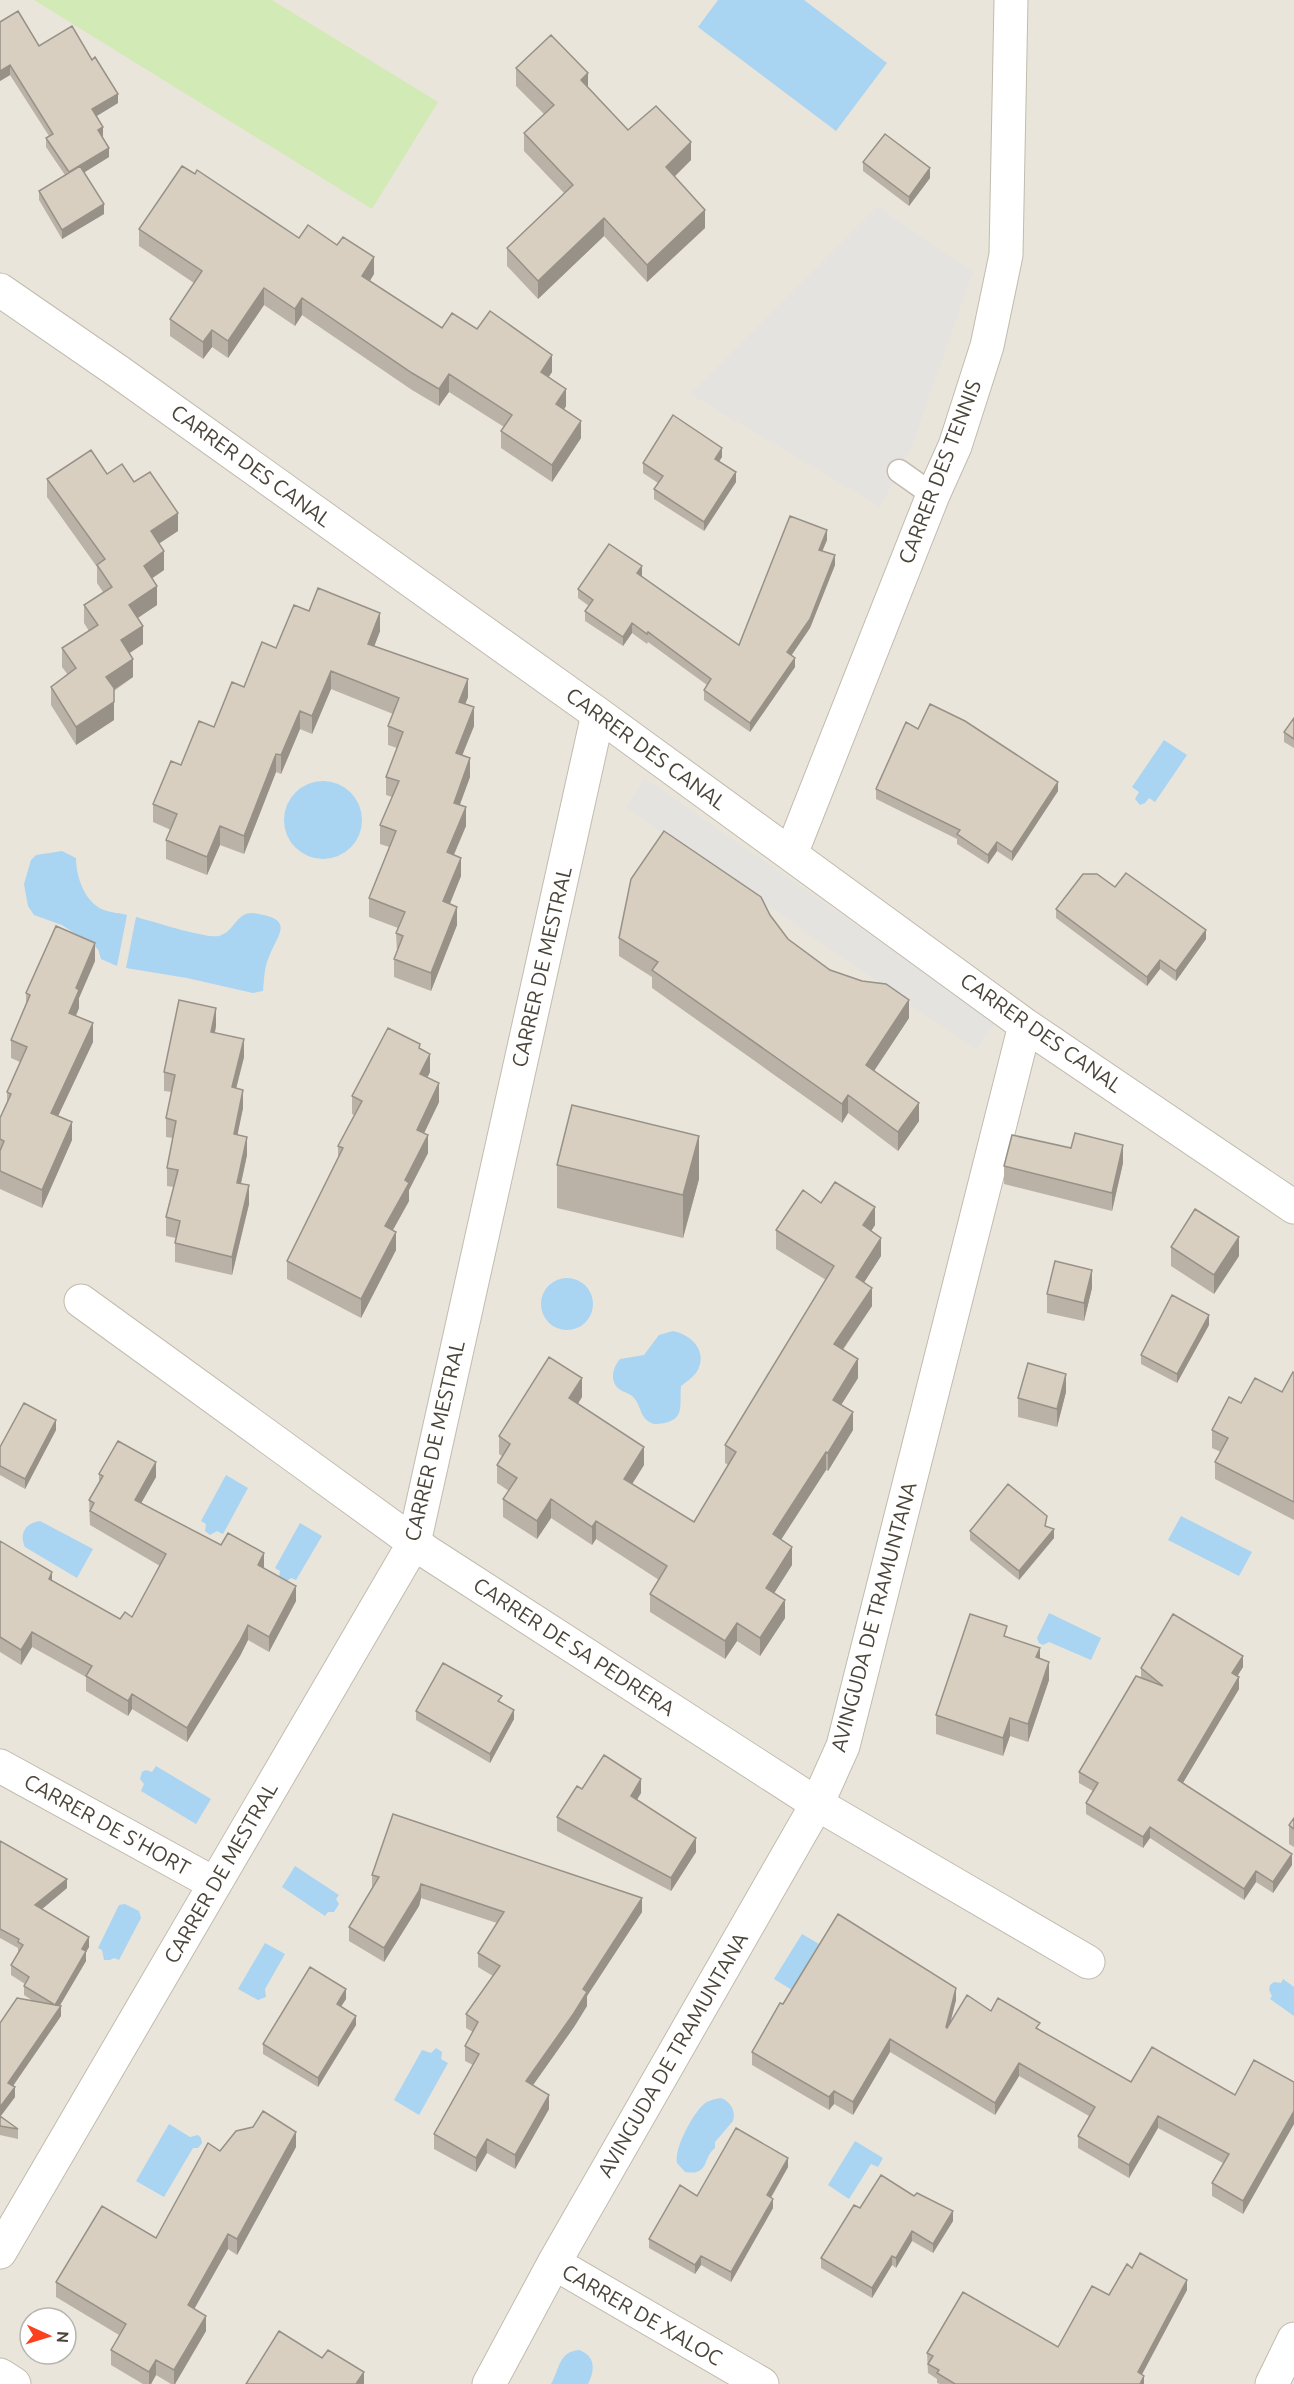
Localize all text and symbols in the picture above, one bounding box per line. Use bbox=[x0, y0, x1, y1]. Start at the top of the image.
street label: CARRER DES TENNIS bbox=[893, 376, 985, 567]
street label: CARRER DES CANAL bbox=[167, 399, 336, 531]
street label: CARRER DES CANAL bbox=[562, 682, 731, 814]
street label: CARRER DE MESTRAL bbox=[506, 864, 576, 1069]
street label: CARRER DES CANAL bbox=[956, 967, 1127, 1097]
street label: CARRER DE MESTRAL bbox=[399, 1338, 469, 1543]
street label: AVINGUDA DE TRAMUNTANA bbox=[825, 1479, 921, 1754]
street label: CARRER DE SA PEDRERA bbox=[469, 1572, 680, 1720]
street label: CARRER DE S'HORT bbox=[20, 1769, 195, 1880]
street label: CARRER DE MESTRAL bbox=[158, 1777, 282, 1967]
street label: AVINGUDA DE TRAMUNTANA bbox=[592, 1928, 752, 2181]
street label: CARRER DE XALOC bbox=[558, 2259, 727, 2370]
north arrow bbox=[18, 2306, 78, 2366]
text: N bbox=[54, 2330, 72, 2344]

